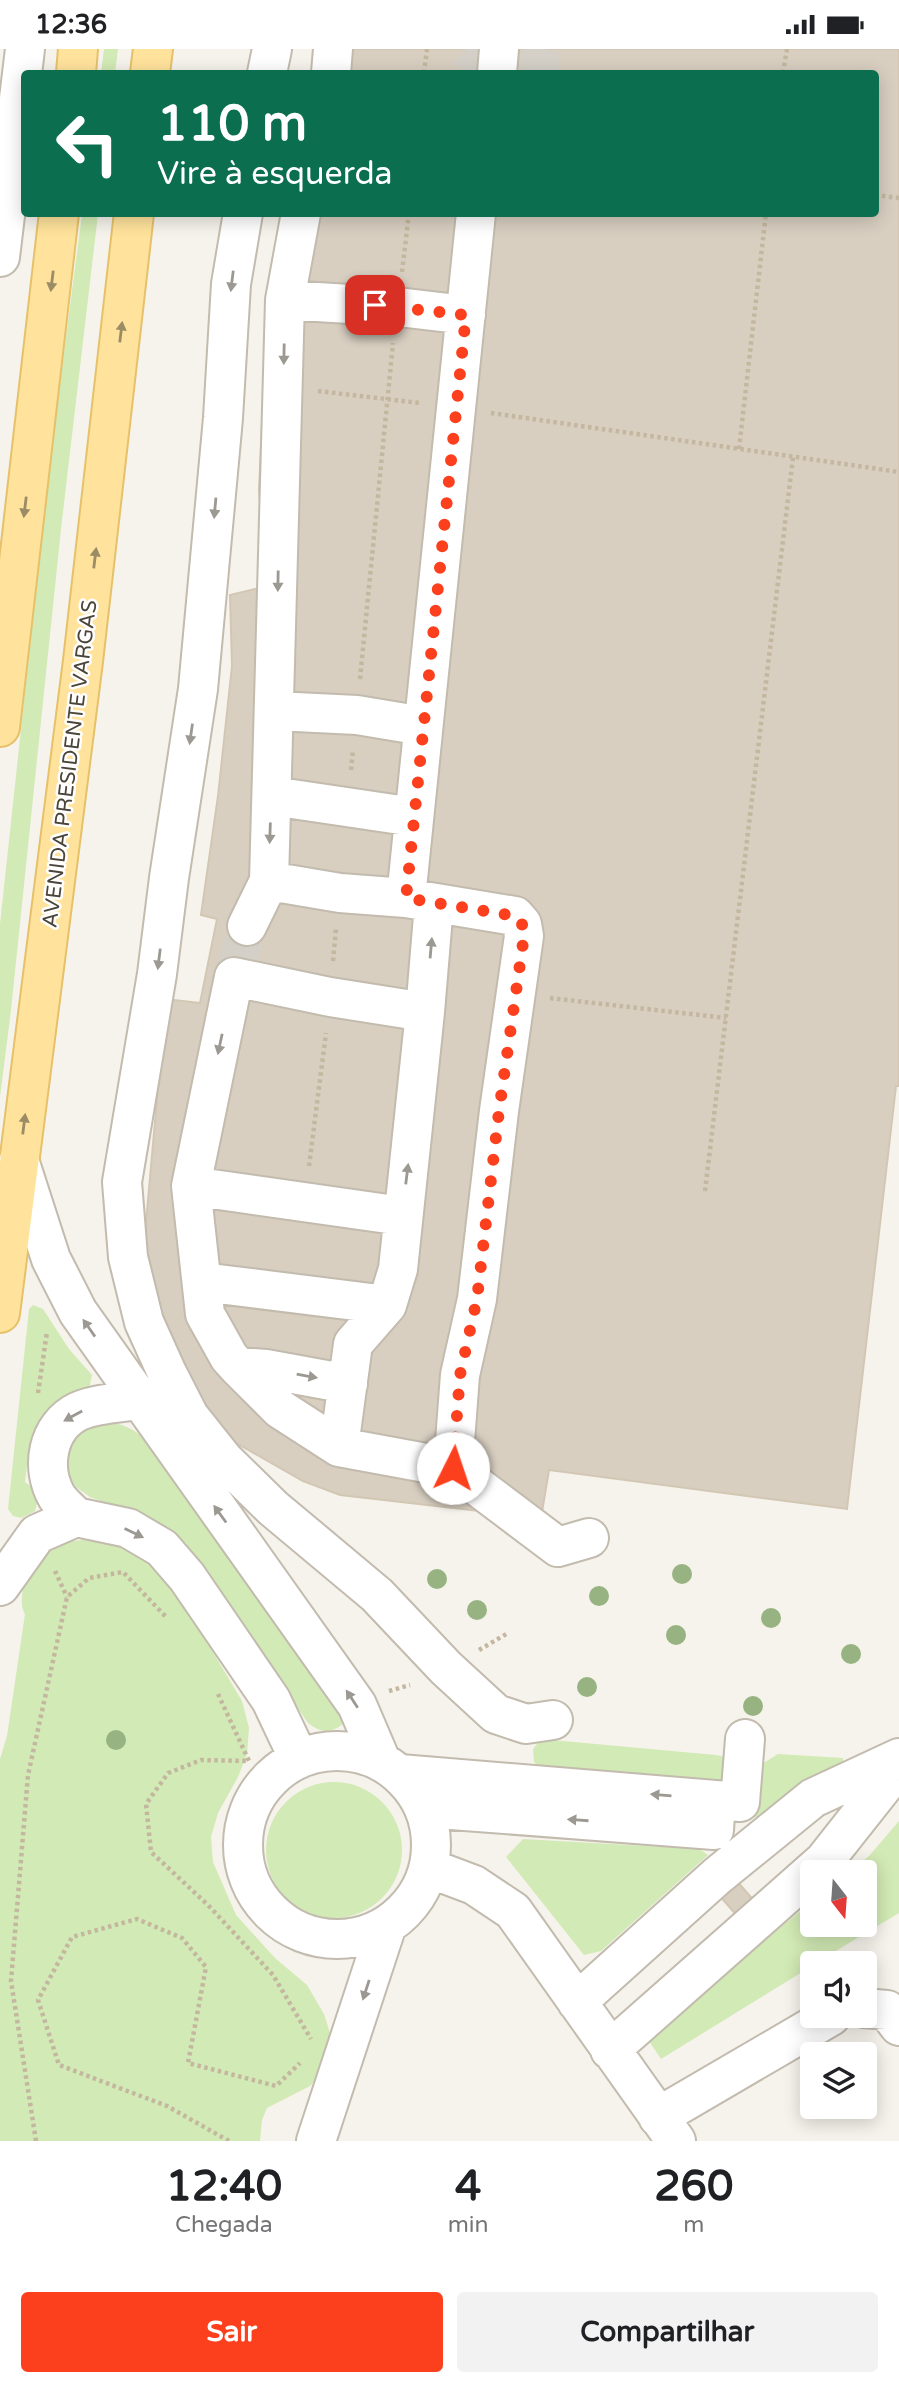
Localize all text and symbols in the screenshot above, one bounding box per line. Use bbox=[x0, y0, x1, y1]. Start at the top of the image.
text: 12:36 bbox=[35, 9, 107, 40]
text: 110 m bbox=[157, 95, 307, 154]
icon: left bbox=[42, 98, 133, 189]
text: Vire à esquerda bbox=[157, 155, 393, 193]
one-way arrow bbox=[46, 270, 57, 292]
one-way arrow bbox=[226, 270, 237, 292]
pin bbox=[345, 275, 405, 335]
icon: arrive bbox=[356, 286, 394, 324]
one-way arrow bbox=[115, 321, 126, 343]
one-way arrow bbox=[278, 343, 290, 365]
one-way arrow bbox=[20, 496, 31, 518]
one-way arrow bbox=[209, 497, 220, 519]
one-way arrow bbox=[90, 547, 101, 569]
one-way arrow bbox=[273, 570, 284, 592]
street label: AVENIDA PRESIDENTE VARGAS bbox=[37, 599, 103, 929]
one-way arrow bbox=[186, 723, 197, 745]
one-way arrow bbox=[265, 822, 276, 844]
one-way arrow bbox=[426, 937, 437, 959]
one-way arrow bbox=[154, 948, 165, 970]
one-way arrow bbox=[214, 1033, 225, 1055]
one-way arrow bbox=[18, 1113, 29, 1135]
one-way arrow bbox=[402, 1163, 413, 1185]
one-way arrow bbox=[82, 1319, 96, 1337]
one-way arrow bbox=[296, 1371, 318, 1382]
one-way arrow bbox=[64, 1410, 83, 1422]
position arrow bbox=[416, 1431, 490, 1505]
one-way arrow bbox=[214, 1505, 228, 1523]
one-way arrow bbox=[124, 1527, 144, 1538]
one-way arrow bbox=[346, 1690, 359, 1709]
one-way arrow bbox=[650, 1789, 672, 1800]
one-way arrow bbox=[567, 1814, 589, 1825]
north arrow bbox=[800, 1860, 877, 1937]
map controls bbox=[800, 1860, 877, 2119]
button: sound bbox=[800, 1951, 877, 2028]
one-way arrow bbox=[360, 1980, 370, 2001]
button: layers bbox=[800, 2042, 877, 2119]
text: 12:40 bbox=[166, 2161, 282, 2212]
text: 4 bbox=[455, 2161, 481, 2212]
text: 260 bbox=[654, 2161, 733, 2212]
text: Chegada bbox=[175, 2211, 273, 2239]
text: min bbox=[448, 2211, 489, 2239]
text: m bbox=[683, 2211, 704, 2239]
button: Sair bbox=[21, 2292, 443, 2372]
button: Compartilhar bbox=[457, 2292, 878, 2372]

